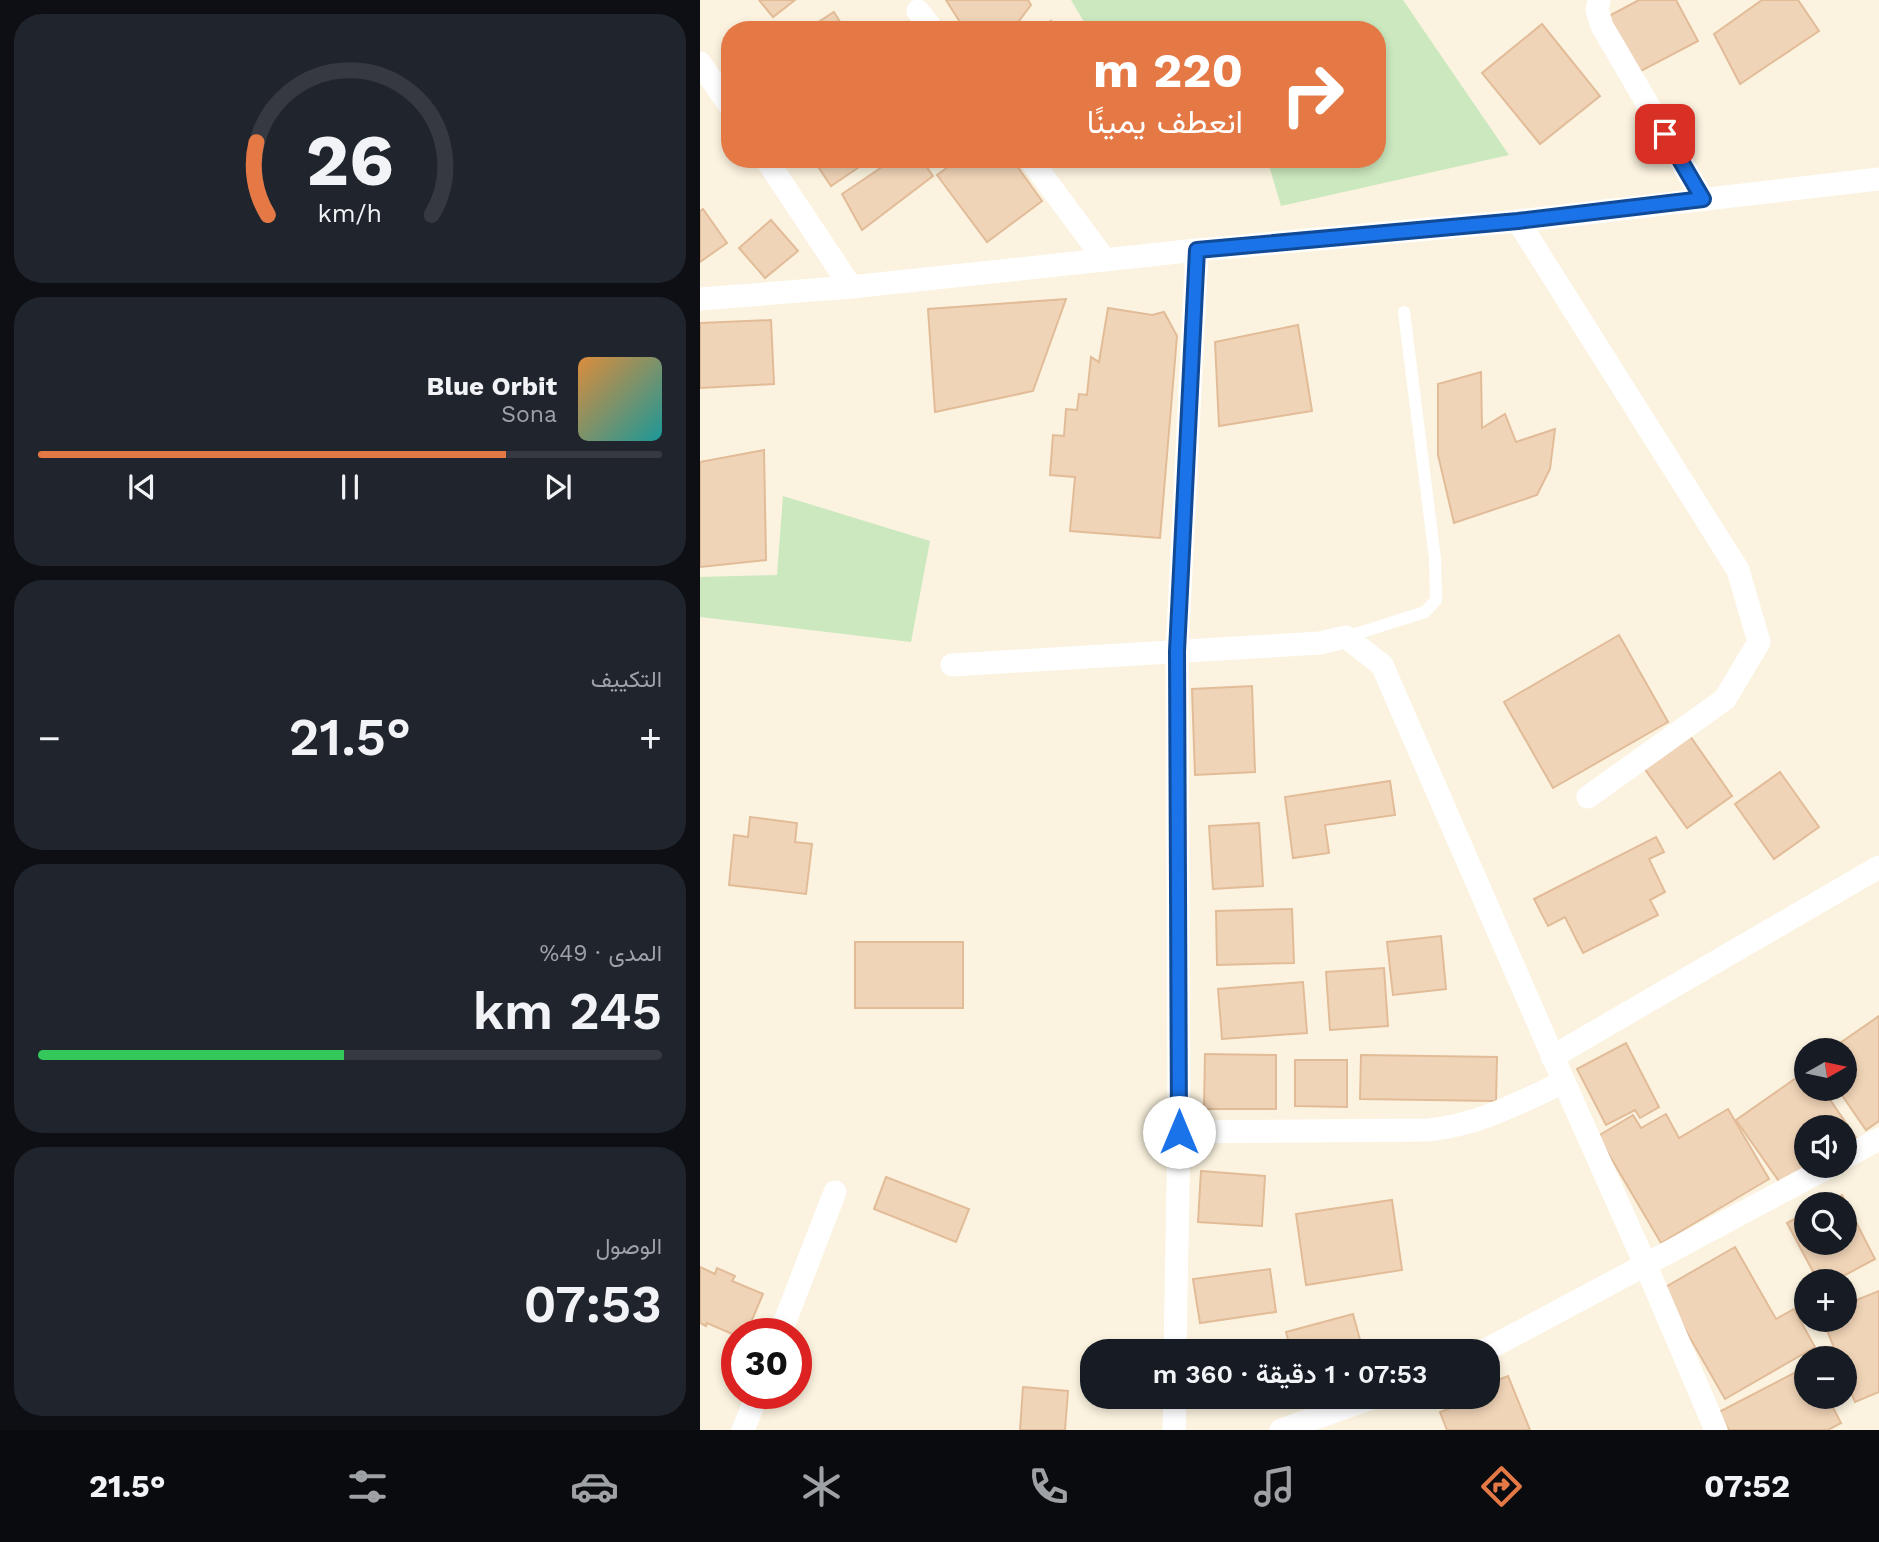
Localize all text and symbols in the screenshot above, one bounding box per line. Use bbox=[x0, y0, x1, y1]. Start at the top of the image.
text: 220 m bbox=[1093, 41, 1243, 99]
icon: right bbox=[1267, 49, 1358, 140]
text: انعطف يمينًا bbox=[1087, 103, 1243, 141]
pin bbox=[1635, 104, 1695, 164]
icon: arrive bbox=[1646, 115, 1684, 153]
text: 26 bbox=[306, 117, 394, 203]
text: km/h bbox=[318, 198, 382, 227]
text: Blue Orbit bbox=[427, 371, 557, 401]
text: Sona bbox=[501, 401, 557, 428]
icon: previous bbox=[123, 468, 161, 506]
icon: pause bbox=[331, 468, 369, 506]
icon: next bbox=[539, 468, 577, 506]
text: التكييف bbox=[591, 666, 662, 693]
text: 21.5° bbox=[289, 707, 411, 768]
text: − bbox=[38, 716, 61, 760]
text: + bbox=[639, 716, 662, 760]
text: المدى · 49% bbox=[540, 940, 662, 967]
text: 245 km bbox=[473, 981, 662, 1042]
north arrow bbox=[1794, 1038, 1857, 1101]
map controls bbox=[1794, 1038, 1857, 1409]
position arrow bbox=[1142, 1095, 1216, 1169]
button: sound bbox=[1794, 1115, 1857, 1178]
button: search bbox=[1794, 1192, 1857, 1255]
text: الوصول bbox=[596, 1233, 662, 1260]
button: + bbox=[1794, 1269, 1857, 1332]
text: 07:53 bbox=[524, 1274, 662, 1335]
speed limit sign: 30 bbox=[721, 1318, 812, 1409]
button: − bbox=[1794, 1346, 1857, 1409]
text: 07:53 · 1 دقيقة · 360 m bbox=[1153, 1359, 1427, 1389]
icon: filters bbox=[343, 1462, 392, 1511]
icon: car bbox=[570, 1462, 619, 1511]
icon: climate bbox=[797, 1462, 846, 1511]
icon: phone bbox=[1024, 1462, 1073, 1511]
icon: music bbox=[1250, 1462, 1299, 1511]
icon: directions bbox=[1477, 1462, 1526, 1511]
text: 21.5° bbox=[89, 1467, 166, 1505]
text: 07:52 bbox=[1704, 1467, 1790, 1505]

